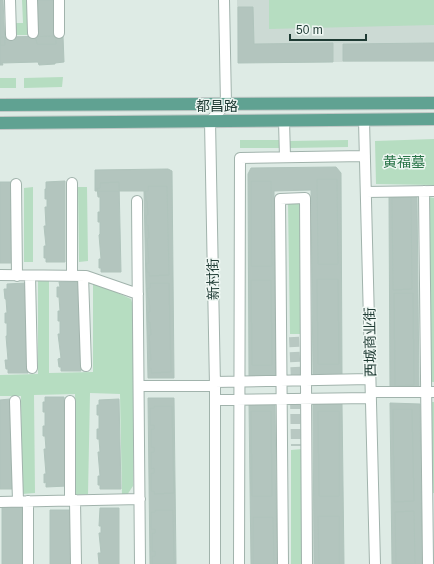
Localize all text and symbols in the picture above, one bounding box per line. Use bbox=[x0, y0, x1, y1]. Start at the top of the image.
scale bar bbox=[290, 16, 366, 42]
text: 50 m bbox=[296, 23, 323, 37]
street label: 都昌路 bbox=[196, 98, 238, 114]
park label: 黄福墓 bbox=[383, 154, 425, 170]
street label: 新村街 bbox=[205, 258, 221, 300]
street label: 西城商业街 bbox=[361, 307, 379, 377]

